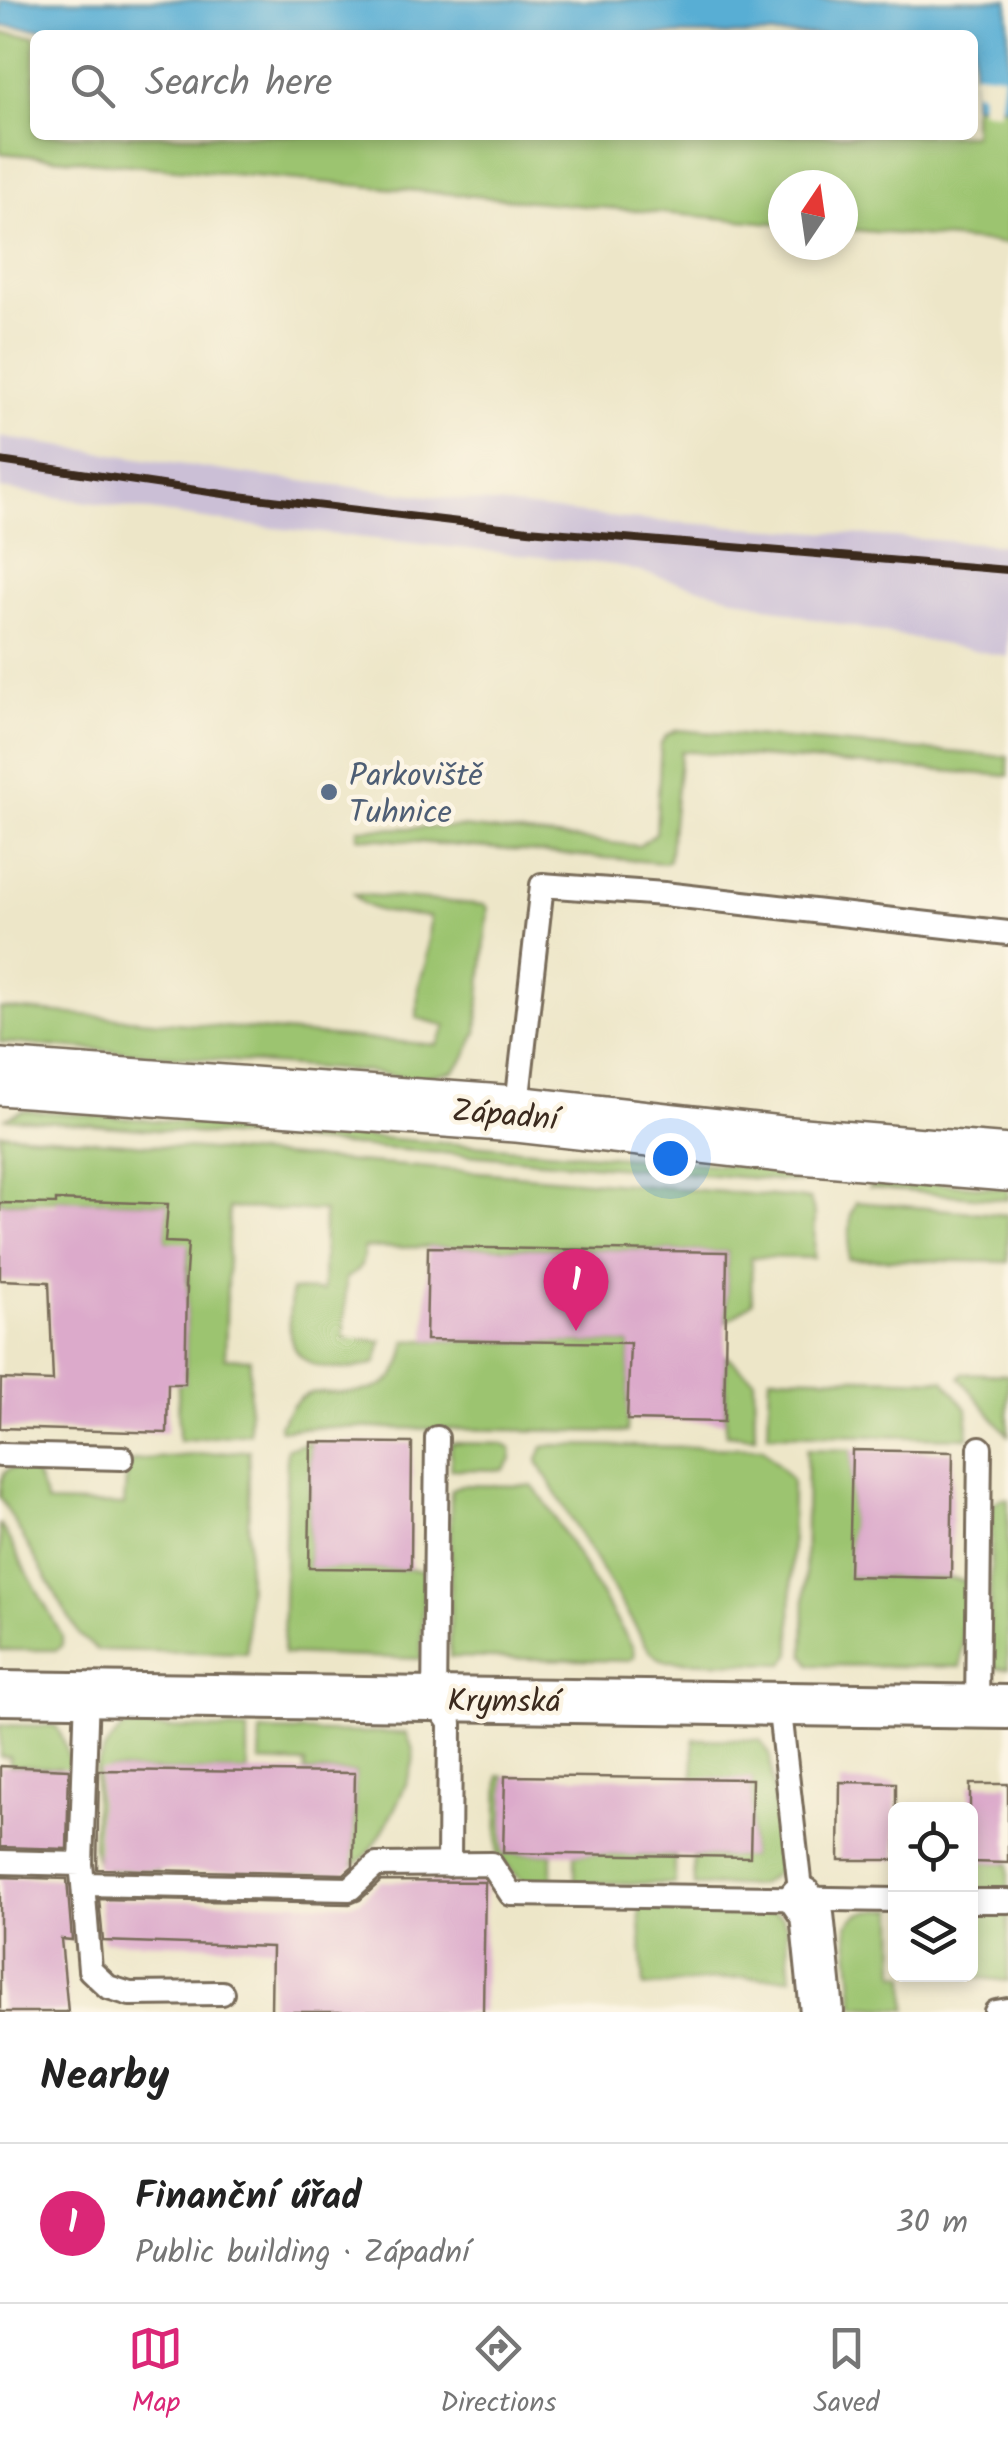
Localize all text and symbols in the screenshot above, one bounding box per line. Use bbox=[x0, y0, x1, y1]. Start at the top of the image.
search box bbox=[30, 30, 978, 140]
text: Search here bbox=[145, 55, 332, 115]
icon: search bbox=[65, 58, 120, 113]
north arrow bbox=[768, 170, 858, 260]
place label: Parkoviště Tuhnice bbox=[349, 751, 484, 839]
marker: Parkoviště Tuhnice bbox=[318, 781, 340, 803]
street label: Západní bbox=[450, 1086, 564, 1147]
your location bbox=[645, 1133, 696, 1184]
pin: 1 bbox=[544, 1248, 608, 1331]
street label: Krymská bbox=[447, 1677, 564, 1728]
map controls bbox=[888, 1802, 978, 1982]
button: locate bbox=[888, 1802, 978, 1892]
button: layers bbox=[888, 1892, 978, 1982]
text: Nearby bbox=[40, 2044, 169, 2111]
text: Finanční úřad bbox=[135, 2168, 362, 2228]
text: 1 bbox=[68, 2198, 77, 2249]
text: 30 m bbox=[895, 2198, 968, 2249]
text: Public building · Západní bbox=[135, 2228, 470, 2279]
tab: Map bbox=[128, 2321, 183, 2426]
tab: Directions bbox=[440, 2321, 556, 2426]
tab: Saved bbox=[813, 2321, 880, 2426]

